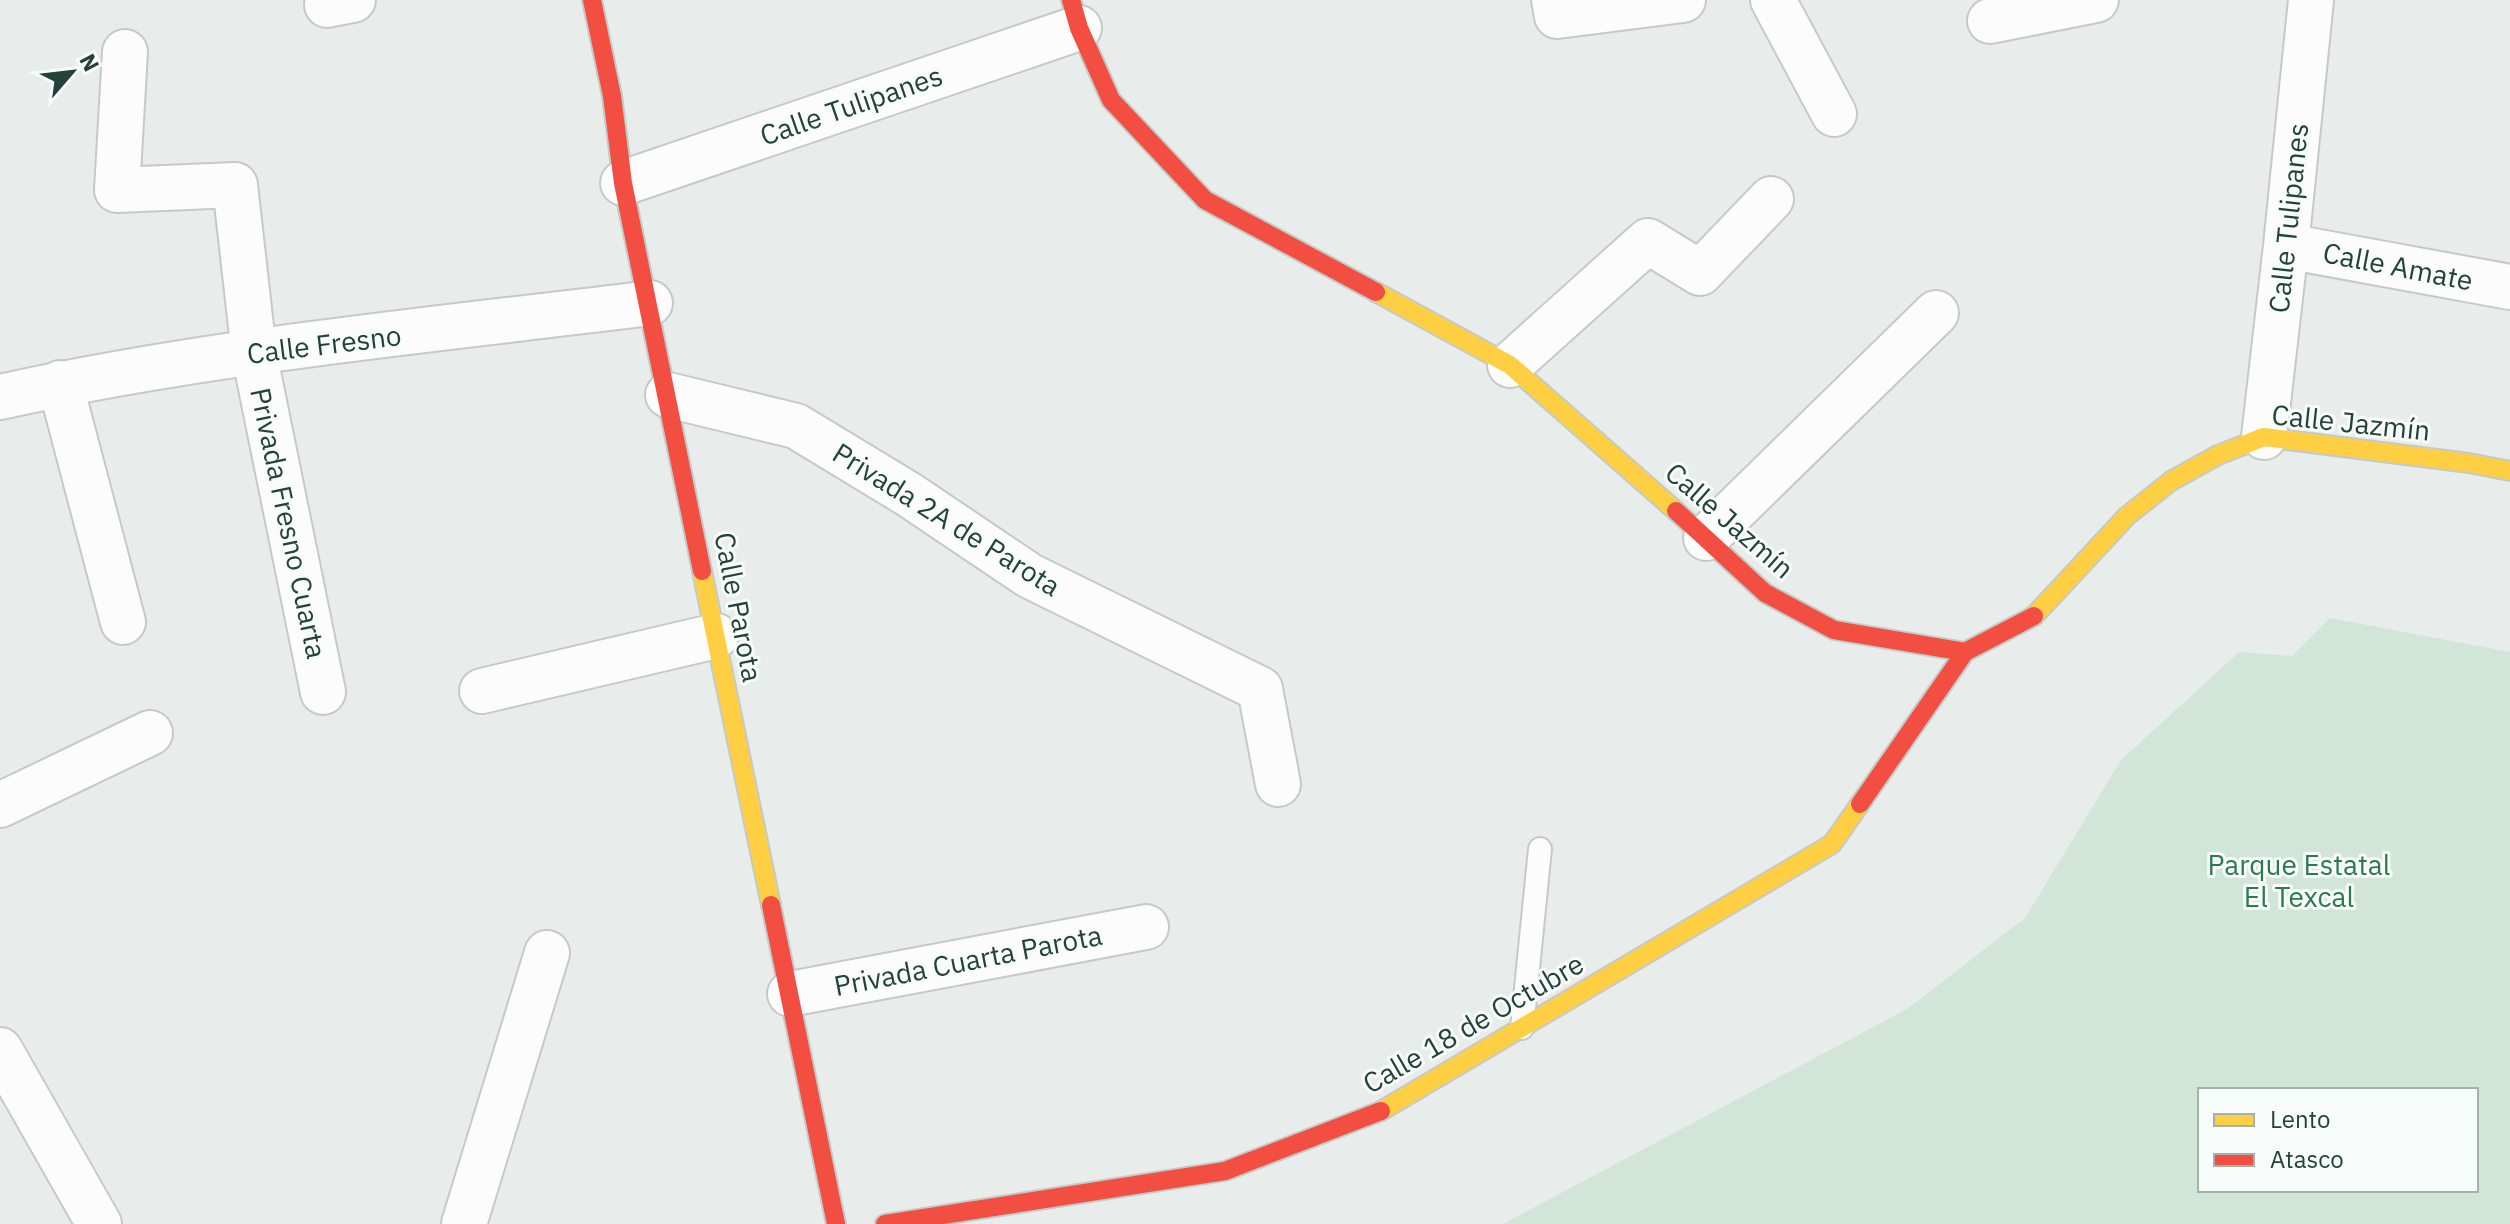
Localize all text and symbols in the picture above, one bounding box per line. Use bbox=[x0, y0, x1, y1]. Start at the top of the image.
north arrow bbox=[32, 32, 112, 112]
text: N bbox=[74, 49, 107, 76]
street label: Calle Tulipanes bbox=[755, 56, 947, 154]
street label: Calle Tulipanes bbox=[2260, 121, 2316, 315]
street label: Calle Amate bbox=[2320, 233, 2476, 299]
street label: Calle Fresno bbox=[245, 316, 403, 372]
street label: Privada Fresno Cuarta bbox=[242, 384, 336, 662]
street label: Calle Jazmín bbox=[2270, 395, 2432, 449]
street label: Privada 2A de Parota bbox=[826, 434, 1068, 604]
street label: Calle Jazmín bbox=[1658, 454, 1802, 586]
street label: Calle Parota bbox=[706, 529, 772, 685]
park label: Parque Estatal El Texcal bbox=[2208, 846, 2390, 915]
street label: Privada Cuarta Parota bbox=[831, 916, 1105, 1004]
street label: Calle 18 de Octubre bbox=[1356, 945, 1590, 1101]
legend bbox=[2198, 1088, 2478, 1192]
text: Lento bbox=[2270, 1103, 2330, 1135]
text: Atasco bbox=[2270, 1143, 2344, 1175]

